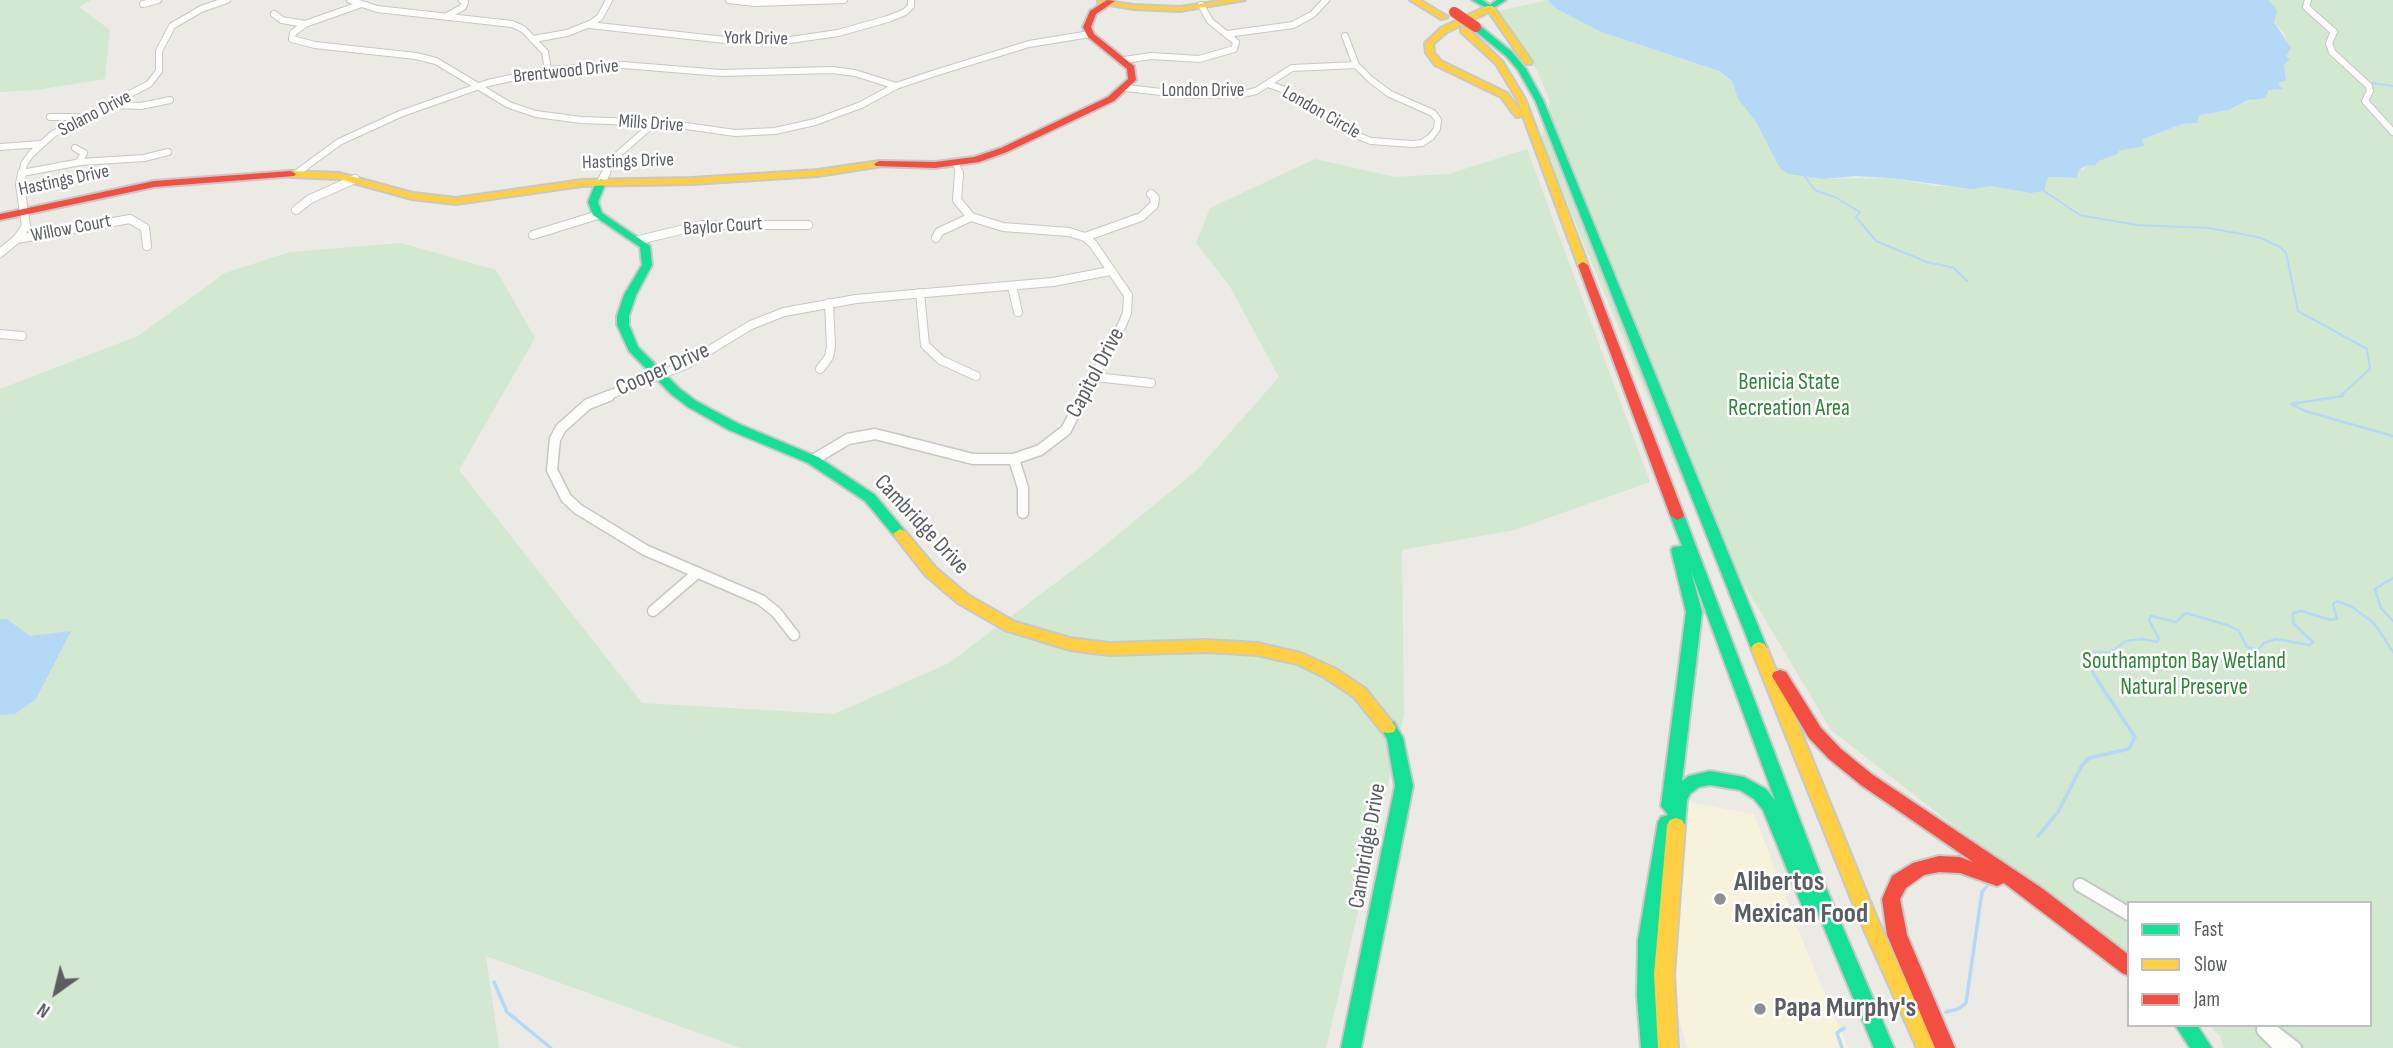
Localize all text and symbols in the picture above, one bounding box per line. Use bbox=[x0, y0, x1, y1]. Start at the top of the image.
street label: York Drive bbox=[724, 27, 788, 51]
street label: Brentwood Drive bbox=[512, 55, 620, 89]
street label: London Drive bbox=[1162, 80, 1244, 102]
street label: London Circle bbox=[1278, 82, 1364, 144]
street label: Solano Drive bbox=[55, 86, 135, 142]
street label: Mills Drive bbox=[618, 110, 684, 138]
street label: Hastings Drive bbox=[582, 149, 674, 175]
street label: Hastings Drive bbox=[17, 160, 111, 202]
street label: Willow Court bbox=[29, 210, 113, 248]
street label: Baylor Court bbox=[683, 213, 763, 241]
street label: Capitol Drive bbox=[1061, 323, 1131, 423]
street label: Cooper Drive bbox=[612, 337, 714, 403]
park label: Benicia State Recreation Area bbox=[1728, 369, 1850, 423]
street label: Cambridge Drive bbox=[868, 469, 974, 581]
park label: Southampton Bay Wetland Natural Preserve bbox=[2082, 648, 2286, 702]
street label: Cambridge Drive bbox=[1343, 781, 1393, 911]
place label: Alibertos Mexican Food bbox=[1734, 866, 1868, 932]
marker: Alibertos Mexican Food bbox=[1712, 891, 1728, 907]
legend bbox=[2127, 901, 2372, 1027]
text: Fast bbox=[2194, 917, 2224, 942]
text: Slow bbox=[2194, 952, 2227, 977]
north arrow bbox=[21, 957, 91, 1027]
text: Jam bbox=[2194, 987, 2220, 1012]
place label: Papa Murphy's bbox=[1774, 992, 1916, 1026]
text: N bbox=[33, 997, 55, 1022]
marker: Papa Murphy's bbox=[1752, 1001, 1768, 1017]

